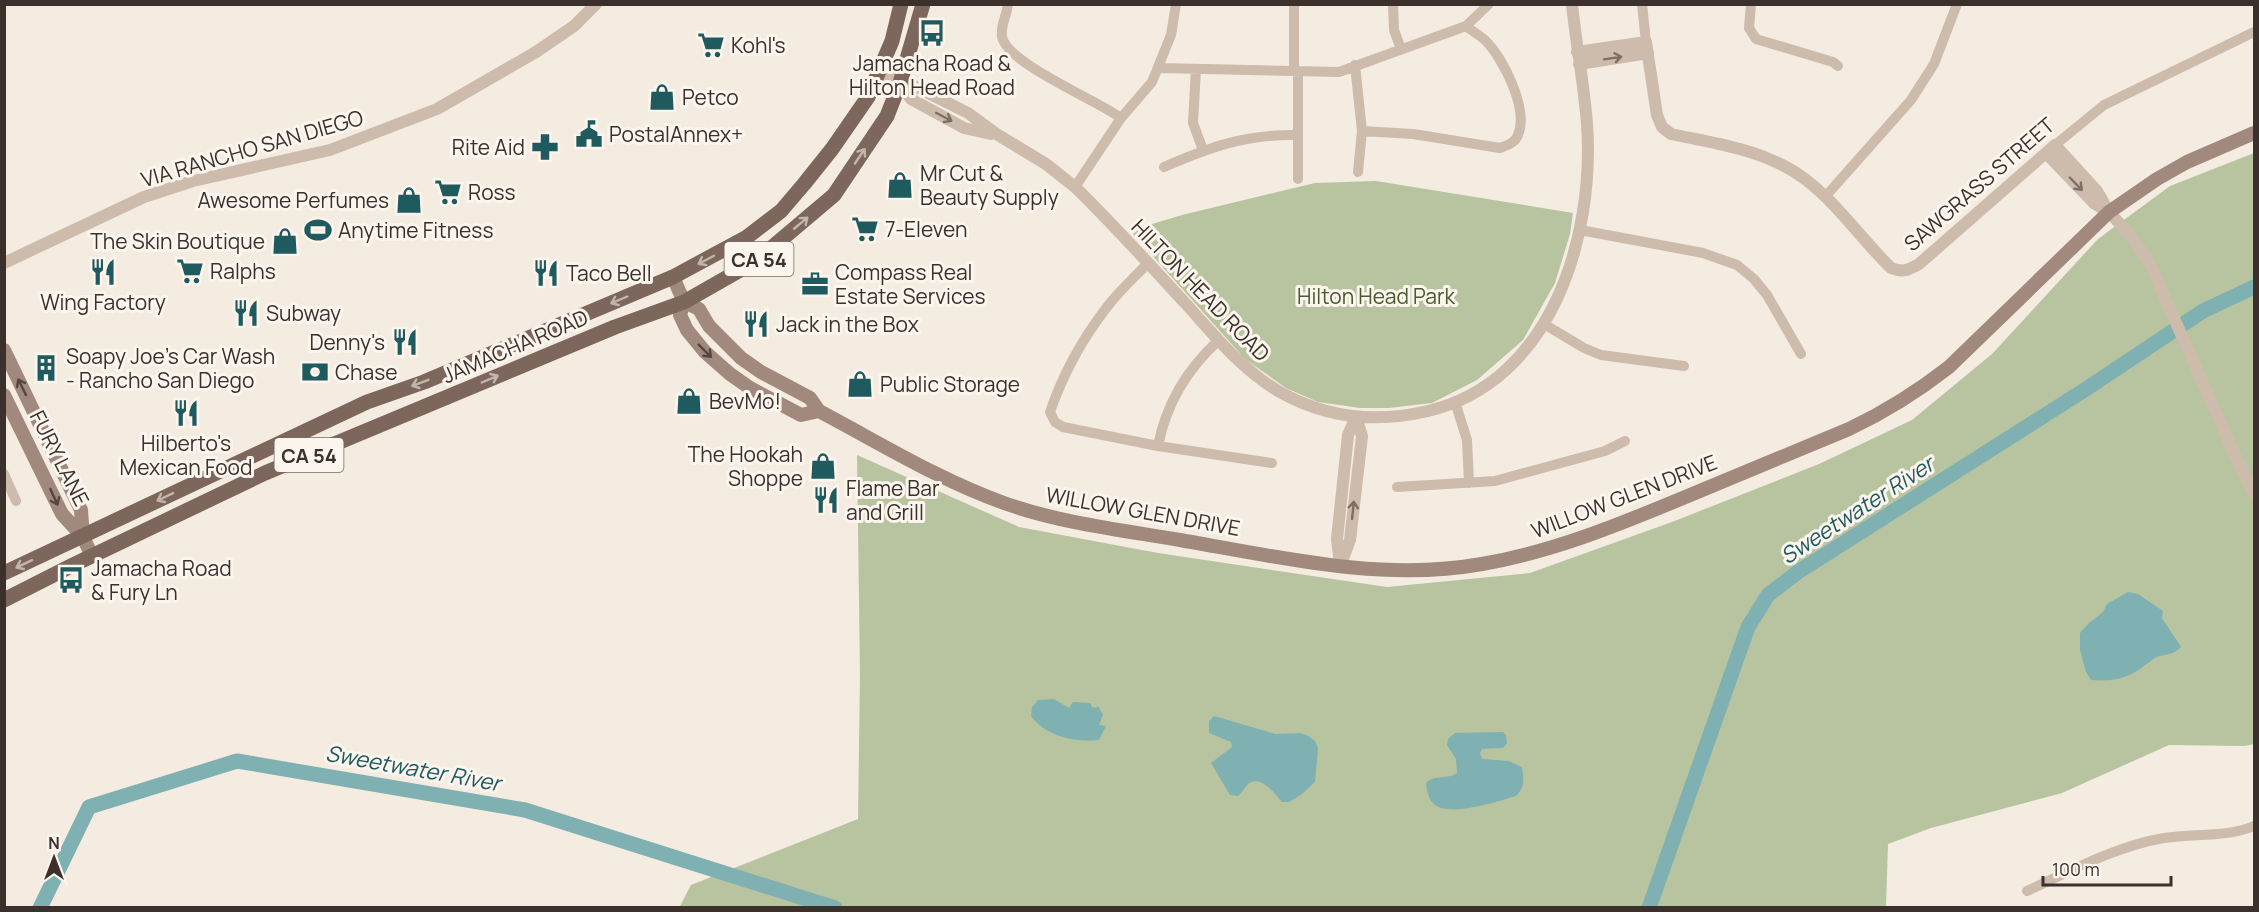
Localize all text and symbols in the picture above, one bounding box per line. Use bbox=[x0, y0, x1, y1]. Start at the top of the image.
bus stop icon: Jamacha Road & Hilton Head Road bbox=[917, 18, 947, 48]
supermarket icon: Kohl's bbox=[696, 30, 726, 60]
place label: Kohl's bbox=[731, 31, 786, 59]
place label: Jamacha Road & Hilton Head Road bbox=[849, 49, 1015, 101]
one-way arrow bbox=[1603, 53, 1623, 64]
shop icon: Petco bbox=[647, 82, 677, 112]
place label: Petco bbox=[682, 83, 739, 111]
street label: VIA RANCHO SAN DIEGO bbox=[138, 103, 366, 193]
street label: SAWGRASS STREET bbox=[1898, 111, 2060, 257]
one-way arrow bbox=[935, 112, 953, 123]
public building icon: PostalAnnex+ bbox=[574, 119, 604, 149]
place label: PostalAnnex+ bbox=[609, 120, 743, 148]
pharmacy icon: Rite Aid bbox=[530, 132, 560, 162]
place label: Rite Aid bbox=[452, 133, 525, 161]
one-way arrow bbox=[854, 148, 866, 165]
place label: Mr Cut & Beauty Supply bbox=[920, 159, 1059, 211]
shop icon: Mr Cut & Beauty Supply bbox=[885, 170, 915, 200]
supermarket icon: Ross bbox=[433, 177, 463, 207]
one-way arrow bbox=[2069, 177, 2083, 192]
place label: Ross bbox=[468, 178, 516, 206]
shop icon: Awesome Perfumes bbox=[394, 185, 424, 215]
place label: Awesome Perfumes bbox=[197, 186, 389, 214]
street label: HILTON HEAD ROAD bbox=[1126, 213, 1276, 367]
supermarket icon: 7-Eleven bbox=[850, 214, 880, 244]
sports icon: Anytime Fitness bbox=[303, 215, 333, 245]
place label: 7-Eleven bbox=[885, 215, 968, 243]
place label: Anytime Fitness bbox=[338, 216, 493, 244]
one-way arrow bbox=[793, 216, 809, 229]
shop icon: The Skin Boutique bbox=[270, 226, 300, 256]
place label: The Skin Boutique bbox=[90, 227, 265, 255]
road number: CA 54 bbox=[724, 242, 794, 276]
one-way arrow bbox=[697, 255, 715, 266]
supermarket icon: Ralphs bbox=[175, 256, 205, 286]
restaurant icon: Wing Factory bbox=[88, 257, 118, 287]
place label: Ralphs bbox=[210, 257, 276, 285]
restaurant icon: Taco Bell bbox=[531, 258, 561, 288]
place label: Compass Real Estate Services bbox=[835, 258, 986, 310]
place label: Taco Bell bbox=[566, 259, 652, 287]
office icon: Compass Real Estate Services bbox=[800, 269, 830, 299]
park label: Hilton Head Park bbox=[1297, 282, 1456, 310]
place label: Wing Factory bbox=[40, 288, 166, 316]
one-way arrow bbox=[611, 295, 629, 306]
restaurant icon: Subway bbox=[231, 298, 261, 328]
place label: Subway bbox=[266, 299, 341, 327]
street label: JAMACHA ROAD bbox=[438, 303, 592, 389]
restaurant icon: Jack in the Box bbox=[741, 309, 771, 339]
place label: Jack in the Box bbox=[776, 310, 919, 338]
restaurant icon: Denny's bbox=[390, 327, 420, 357]
place label: Denny's bbox=[310, 328, 385, 356]
place label: Soapy Joe's Car Wash - Rancho San Diego bbox=[66, 342, 275, 394]
one-way arrow bbox=[698, 343, 712, 358]
building icon: Soapy Joe's Car Wash - Rancho San Diego bbox=[31, 353, 61, 383]
bank icon: Chase bbox=[300, 357, 330, 387]
place label: Chase bbox=[335, 358, 397, 386]
shop icon: Public Storage bbox=[845, 369, 875, 399]
place label: Public Storage bbox=[880, 370, 1020, 398]
one-way arrow bbox=[481, 373, 499, 384]
one-way arrow bbox=[16, 378, 28, 396]
one-way arrow bbox=[411, 378, 430, 389]
shop icon: BevMo! bbox=[674, 386, 704, 416]
place label: BevMo! bbox=[709, 387, 781, 415]
restaurant icon: Hilberto's Mexican Food bbox=[171, 398, 201, 428]
street label: FURY LANE bbox=[24, 405, 96, 511]
place label: Hilberto's Mexican Food bbox=[120, 429, 252, 481]
road number: CA 54 bbox=[274, 438, 344, 472]
place label: The Hookah Shoppe bbox=[688, 440, 803, 492]
street label: WILLOW GLEN DRIVE bbox=[1527, 448, 1721, 544]
water label: Sweetwater River bbox=[1775, 448, 1942, 571]
shop icon: The Hookah Shoppe bbox=[808, 451, 838, 481]
place label: Flame Bar and Grill bbox=[846, 474, 940, 526]
street label: WILLOW GLEN DRIVE bbox=[1044, 480, 1242, 542]
restaurant icon: Flame Bar and Grill bbox=[811, 485, 841, 515]
one-way arrow bbox=[49, 488, 61, 506]
one-way arrow bbox=[157, 491, 175, 503]
one-way arrow bbox=[1348, 501, 1359, 521]
place label: Jamacha Road & Fury Ln bbox=[91, 554, 232, 606]
one-way arrow bbox=[16, 558, 34, 570]
bus stop icon: Jamacha Road & Fury Ln bbox=[56, 565, 86, 595]
water label: Sweetwater River bbox=[323, 738, 506, 799]
north arrow bbox=[24, 828, 84, 888]
text: N bbox=[48, 832, 60, 854]
scale bar bbox=[2043, 849, 2170, 887]
text: 100 m bbox=[2052, 857, 2100, 881]

